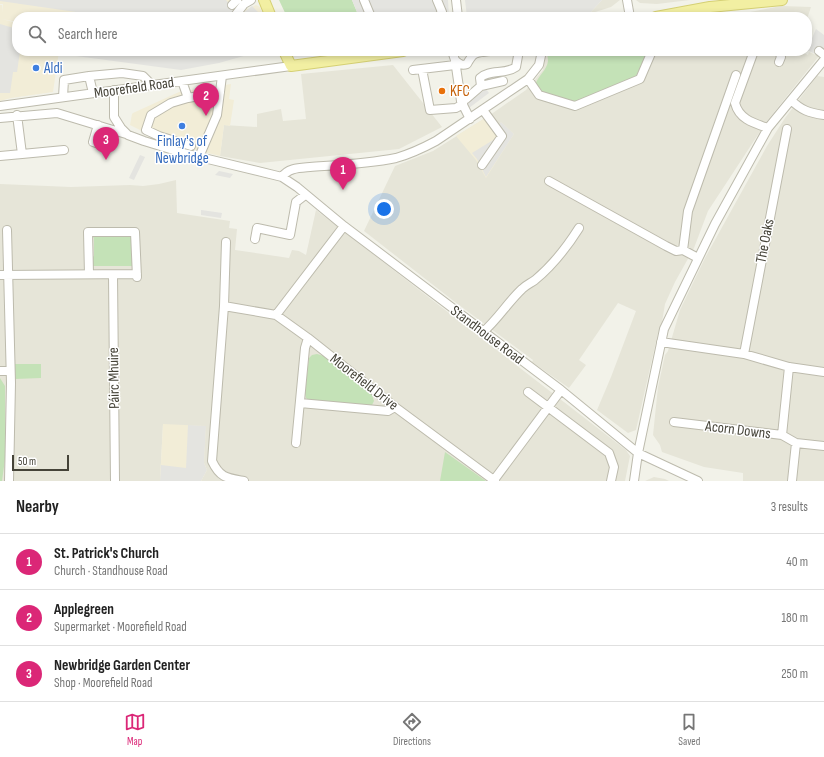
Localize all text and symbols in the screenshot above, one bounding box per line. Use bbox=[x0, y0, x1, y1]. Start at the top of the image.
search box bbox=[12, 12, 812, 56]
icon: search bbox=[26, 23, 48, 45]
text: Search here bbox=[58, 25, 118, 44]
place label: Aldi bbox=[43, 59, 63, 78]
marker: Aldi bbox=[31, 63, 41, 73]
street label: Moorefield Road bbox=[93, 73, 175, 103]
place label: KFC bbox=[450, 82, 470, 101]
pin: 2 bbox=[193, 83, 219, 116]
marker: KFC bbox=[437, 86, 447, 96]
marker: Finlay's of Newbridge bbox=[177, 121, 187, 131]
pin: 3 bbox=[93, 127, 119, 160]
place label: Finlay's of Newbridge bbox=[155, 132, 209, 168]
pin: 1 bbox=[330, 157, 356, 190]
your location bbox=[374, 199, 394, 219]
street label: The Oaks bbox=[751, 217, 779, 265]
street label: Standhouse Road bbox=[447, 301, 527, 369]
street label: Páirc Mhuire bbox=[104, 347, 124, 409]
street label: Moorefield Drive bbox=[326, 349, 402, 415]
street label: Acorn Downs bbox=[703, 416, 772, 443]
scale bar bbox=[12, 453, 69, 472]
text: 50 m bbox=[18, 455, 36, 468]
text: Nearby bbox=[16, 497, 59, 517]
text: 3 results bbox=[771, 499, 808, 515]
text: St. Patrick's Church bbox=[54, 544, 159, 563]
text: 1 bbox=[26, 554, 32, 570]
text: 40 m bbox=[786, 554, 808, 570]
text: Church · Standhouse Road bbox=[54, 563, 168, 579]
text: Applegreen bbox=[54, 600, 114, 619]
text: 2 bbox=[26, 610, 32, 626]
text: 180 m bbox=[782, 610, 808, 626]
text: Supermarket · Moorefield Road bbox=[54, 619, 187, 635]
text: Newbridge Garden Center bbox=[54, 656, 190, 675]
text: 3 bbox=[26, 666, 32, 682]
text: 250 m bbox=[781, 666, 808, 682]
text: Shop · Moorefield Road bbox=[54, 675, 152, 691]
tab: Map bbox=[124, 711, 146, 748]
tab: Directions bbox=[393, 711, 431, 748]
tab: Saved bbox=[678, 711, 700, 748]

